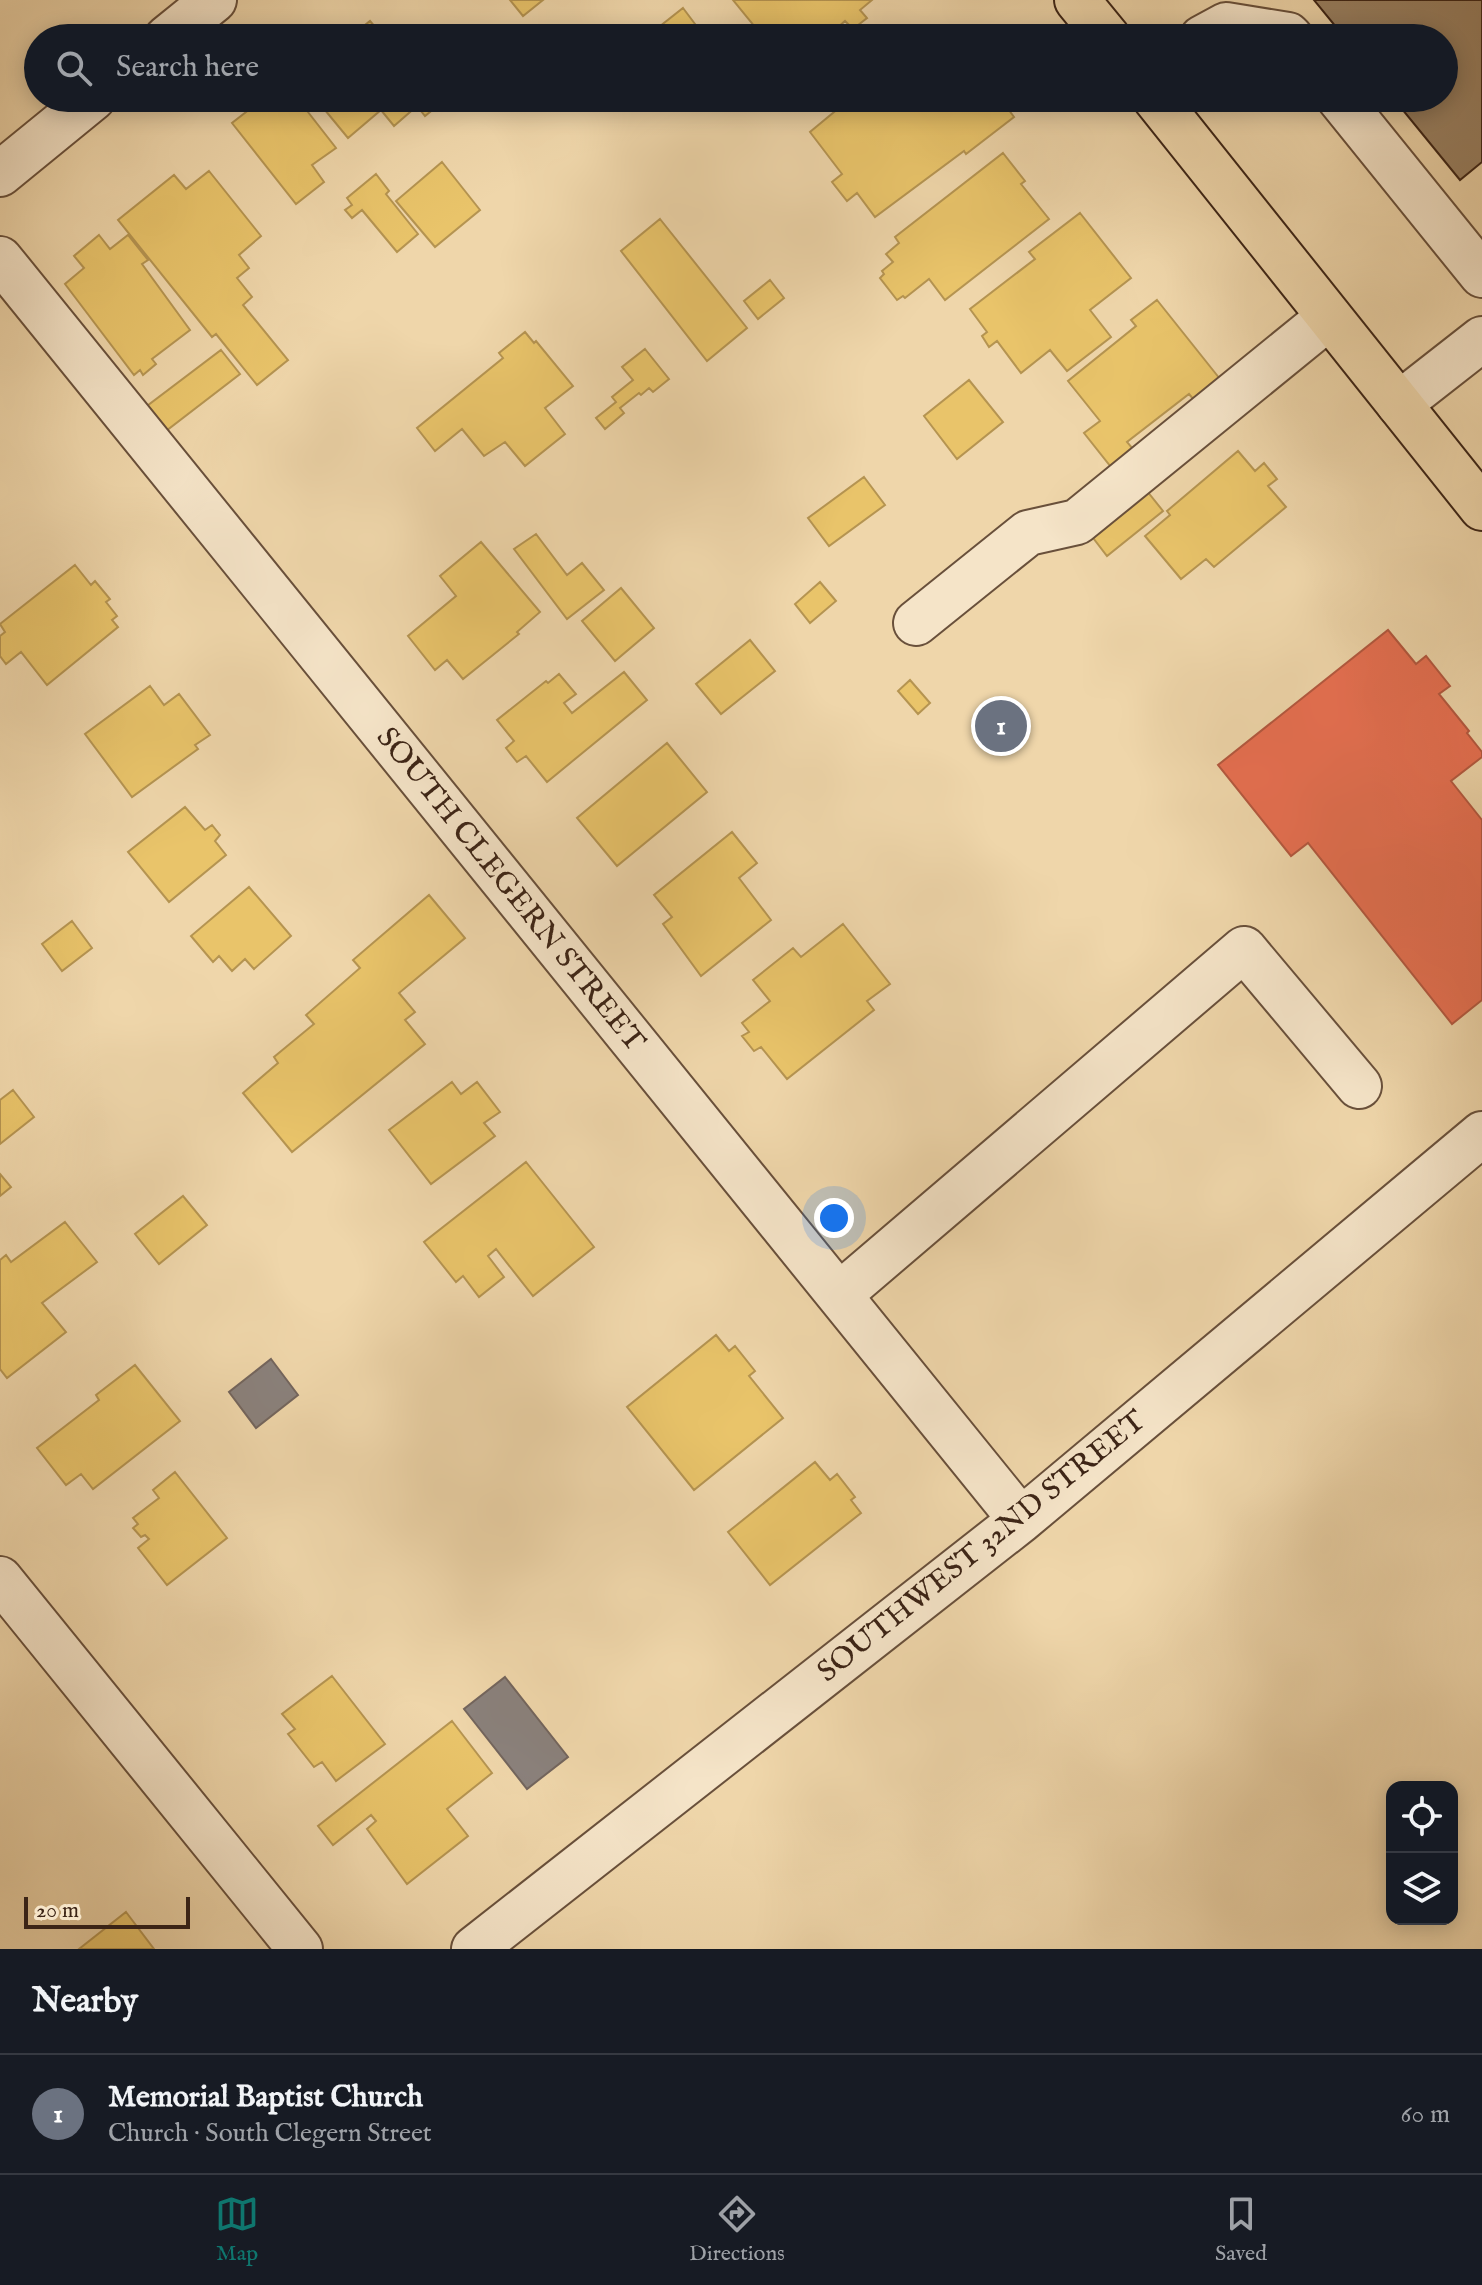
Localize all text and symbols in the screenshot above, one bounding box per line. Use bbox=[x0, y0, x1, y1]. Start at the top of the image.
search box bbox=[24, 24, 1458, 112]
icon: search bbox=[52, 46, 96, 90]
text: Search here bbox=[116, 49, 259, 87]
pin: 1 bbox=[975, 696, 1027, 756]
street label: SOUTH CLEGERN STREET bbox=[367, 720, 653, 1060]
your location bbox=[814, 1198, 854, 1238]
street label: SOUTHWEST 32ND STREET bbox=[810, 1403, 1154, 1691]
map controls bbox=[1386, 1781, 1458, 1925]
button: locate bbox=[1386, 1781, 1458, 1853]
button: layers bbox=[1386, 1853, 1458, 1925]
scale bar bbox=[24, 1893, 190, 1929]
text: 20 m bbox=[36, 1897, 79, 1925]
text: Nearby bbox=[32, 1980, 138, 2023]
text: Memorial Baptist Church bbox=[108, 2079, 423, 2117]
text: 1 bbox=[53, 2098, 63, 2131]
text: 60 m bbox=[1401, 2098, 1450, 2131]
text: Church · South Clegern Street bbox=[108, 2117, 432, 2150]
tab: Map bbox=[215, 2192, 259, 2268]
tab: Directions bbox=[689, 2192, 785, 2268]
tab: Saved bbox=[1215, 2192, 1267, 2268]

